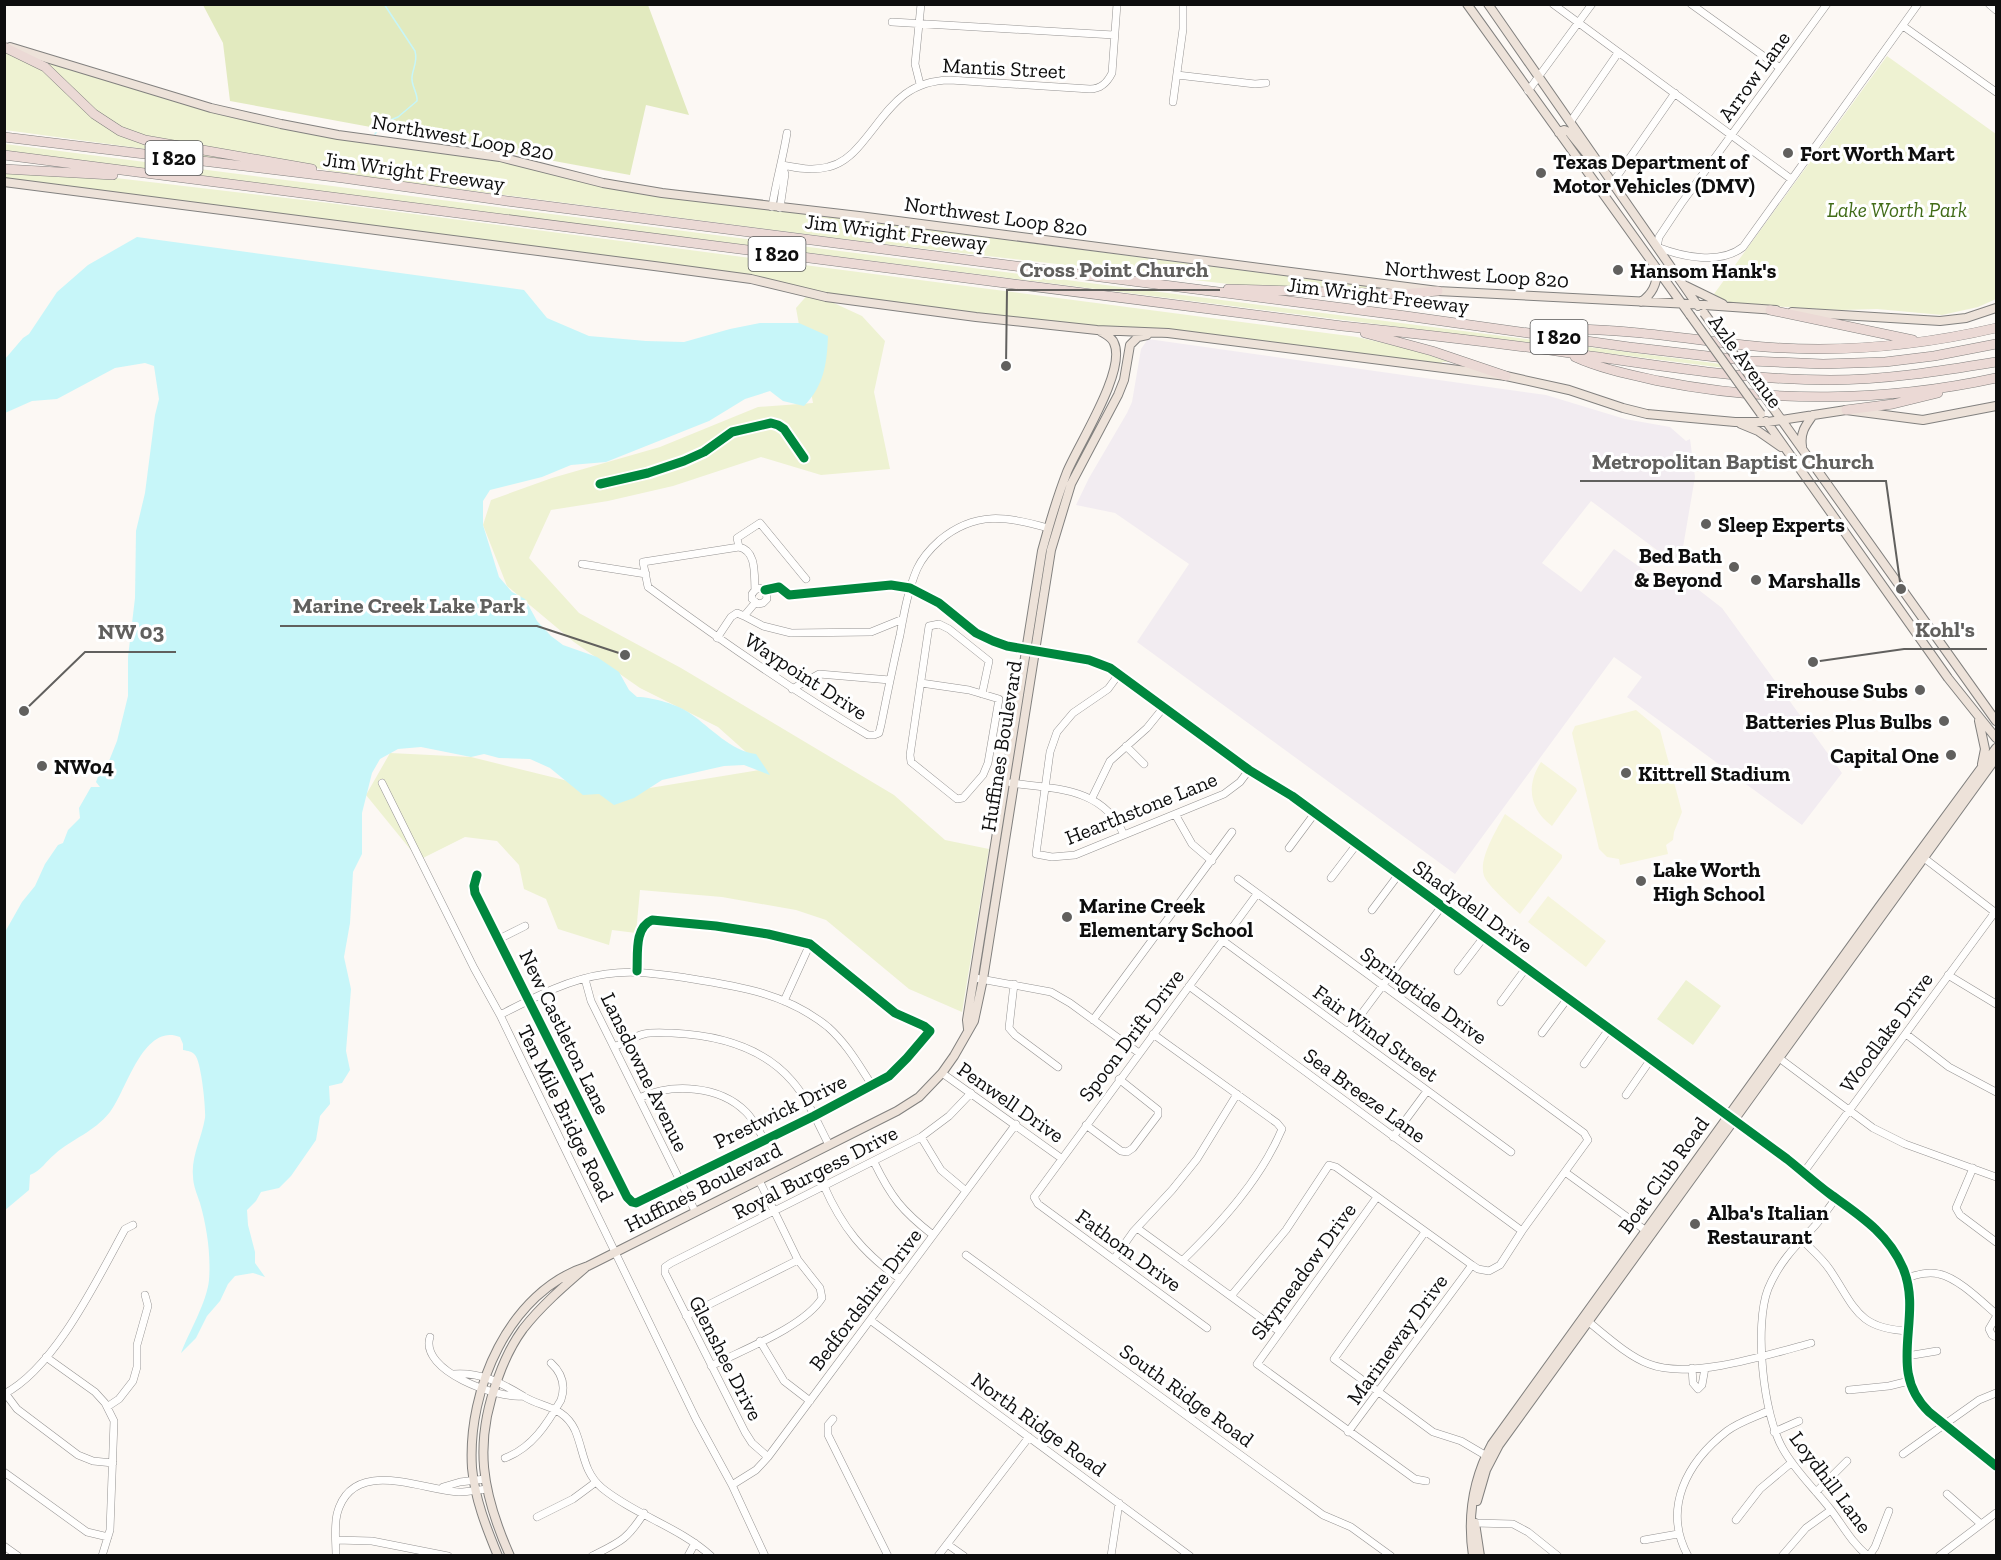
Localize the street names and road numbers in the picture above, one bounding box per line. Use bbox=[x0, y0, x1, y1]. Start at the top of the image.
street label: Arrow Lane bbox=[1713, 26, 1795, 126]
street label: Mantis Street bbox=[942, 52, 1067, 84]
street label: Northwest Loop 820 bbox=[370, 109, 556, 165]
road number: I 820 bbox=[146, 141, 202, 175]
street label: Jim Wright Freeway bbox=[322, 146, 507, 196]
street label: Northwest Loop 820 bbox=[903, 191, 1089, 241]
street label: Jim Wright Freeway bbox=[804, 208, 989, 256]
road number: I 820 bbox=[748, 237, 806, 271]
street label: Northwest Loop 820 bbox=[1384, 255, 1570, 293]
street label: Jim Wright Freeway bbox=[1286, 271, 1471, 319]
street label: Azle Avenue bbox=[1704, 309, 1788, 413]
road number: I 820 bbox=[1530, 320, 1588, 354]
street label: Waypoint Drive bbox=[740, 627, 872, 725]
street label: Huffines Boulevard bbox=[975, 658, 1027, 833]
street label: Hearthstone Lane bbox=[1061, 766, 1221, 850]
street label: Shadydell Drive bbox=[1408, 854, 1538, 958]
street label: Springtide Drive bbox=[1356, 941, 1492, 1049]
street label: New Castleton Lane bbox=[514, 946, 616, 1119]
street label: Spoon Drift Drive bbox=[1073, 964, 1189, 1106]
street label: Woodlake Drive bbox=[1834, 967, 1938, 1097]
street label: Fair Wind Street bbox=[1308, 979, 1444, 1087]
street label: Lansdowne Avenue bbox=[596, 989, 694, 1156]
street label: Ten Mile Bridge Road bbox=[512, 1021, 620, 1206]
street label: Sea Breeze Lane bbox=[1299, 1042, 1431, 1148]
street label: Penwell Drive bbox=[953, 1056, 1069, 1148]
street label: Prestwick Drive bbox=[710, 1068, 851, 1154]
street label: Boat Club Road bbox=[1612, 1111, 1714, 1238]
street label: Royal Burgess Drive bbox=[728, 1120, 902, 1224]
street label: Huffines Boulevard bbox=[620, 1136, 786, 1237]
street label: Skymeadow Drive bbox=[1245, 1198, 1361, 1344]
street label: Fathom Drive bbox=[1071, 1203, 1187, 1297]
street label: Bedfordshire Drive bbox=[803, 1223, 927, 1375]
street label: Marineway Drive bbox=[1341, 1269, 1453, 1409]
street label: Glenshee Drive bbox=[684, 1291, 768, 1425]
street label: South Ridge Road bbox=[1115, 1338, 1259, 1452]
street label: North Ridge Road bbox=[967, 1367, 1112, 1482]
street label: Loydhill Lane bbox=[1785, 1426, 1877, 1538]

